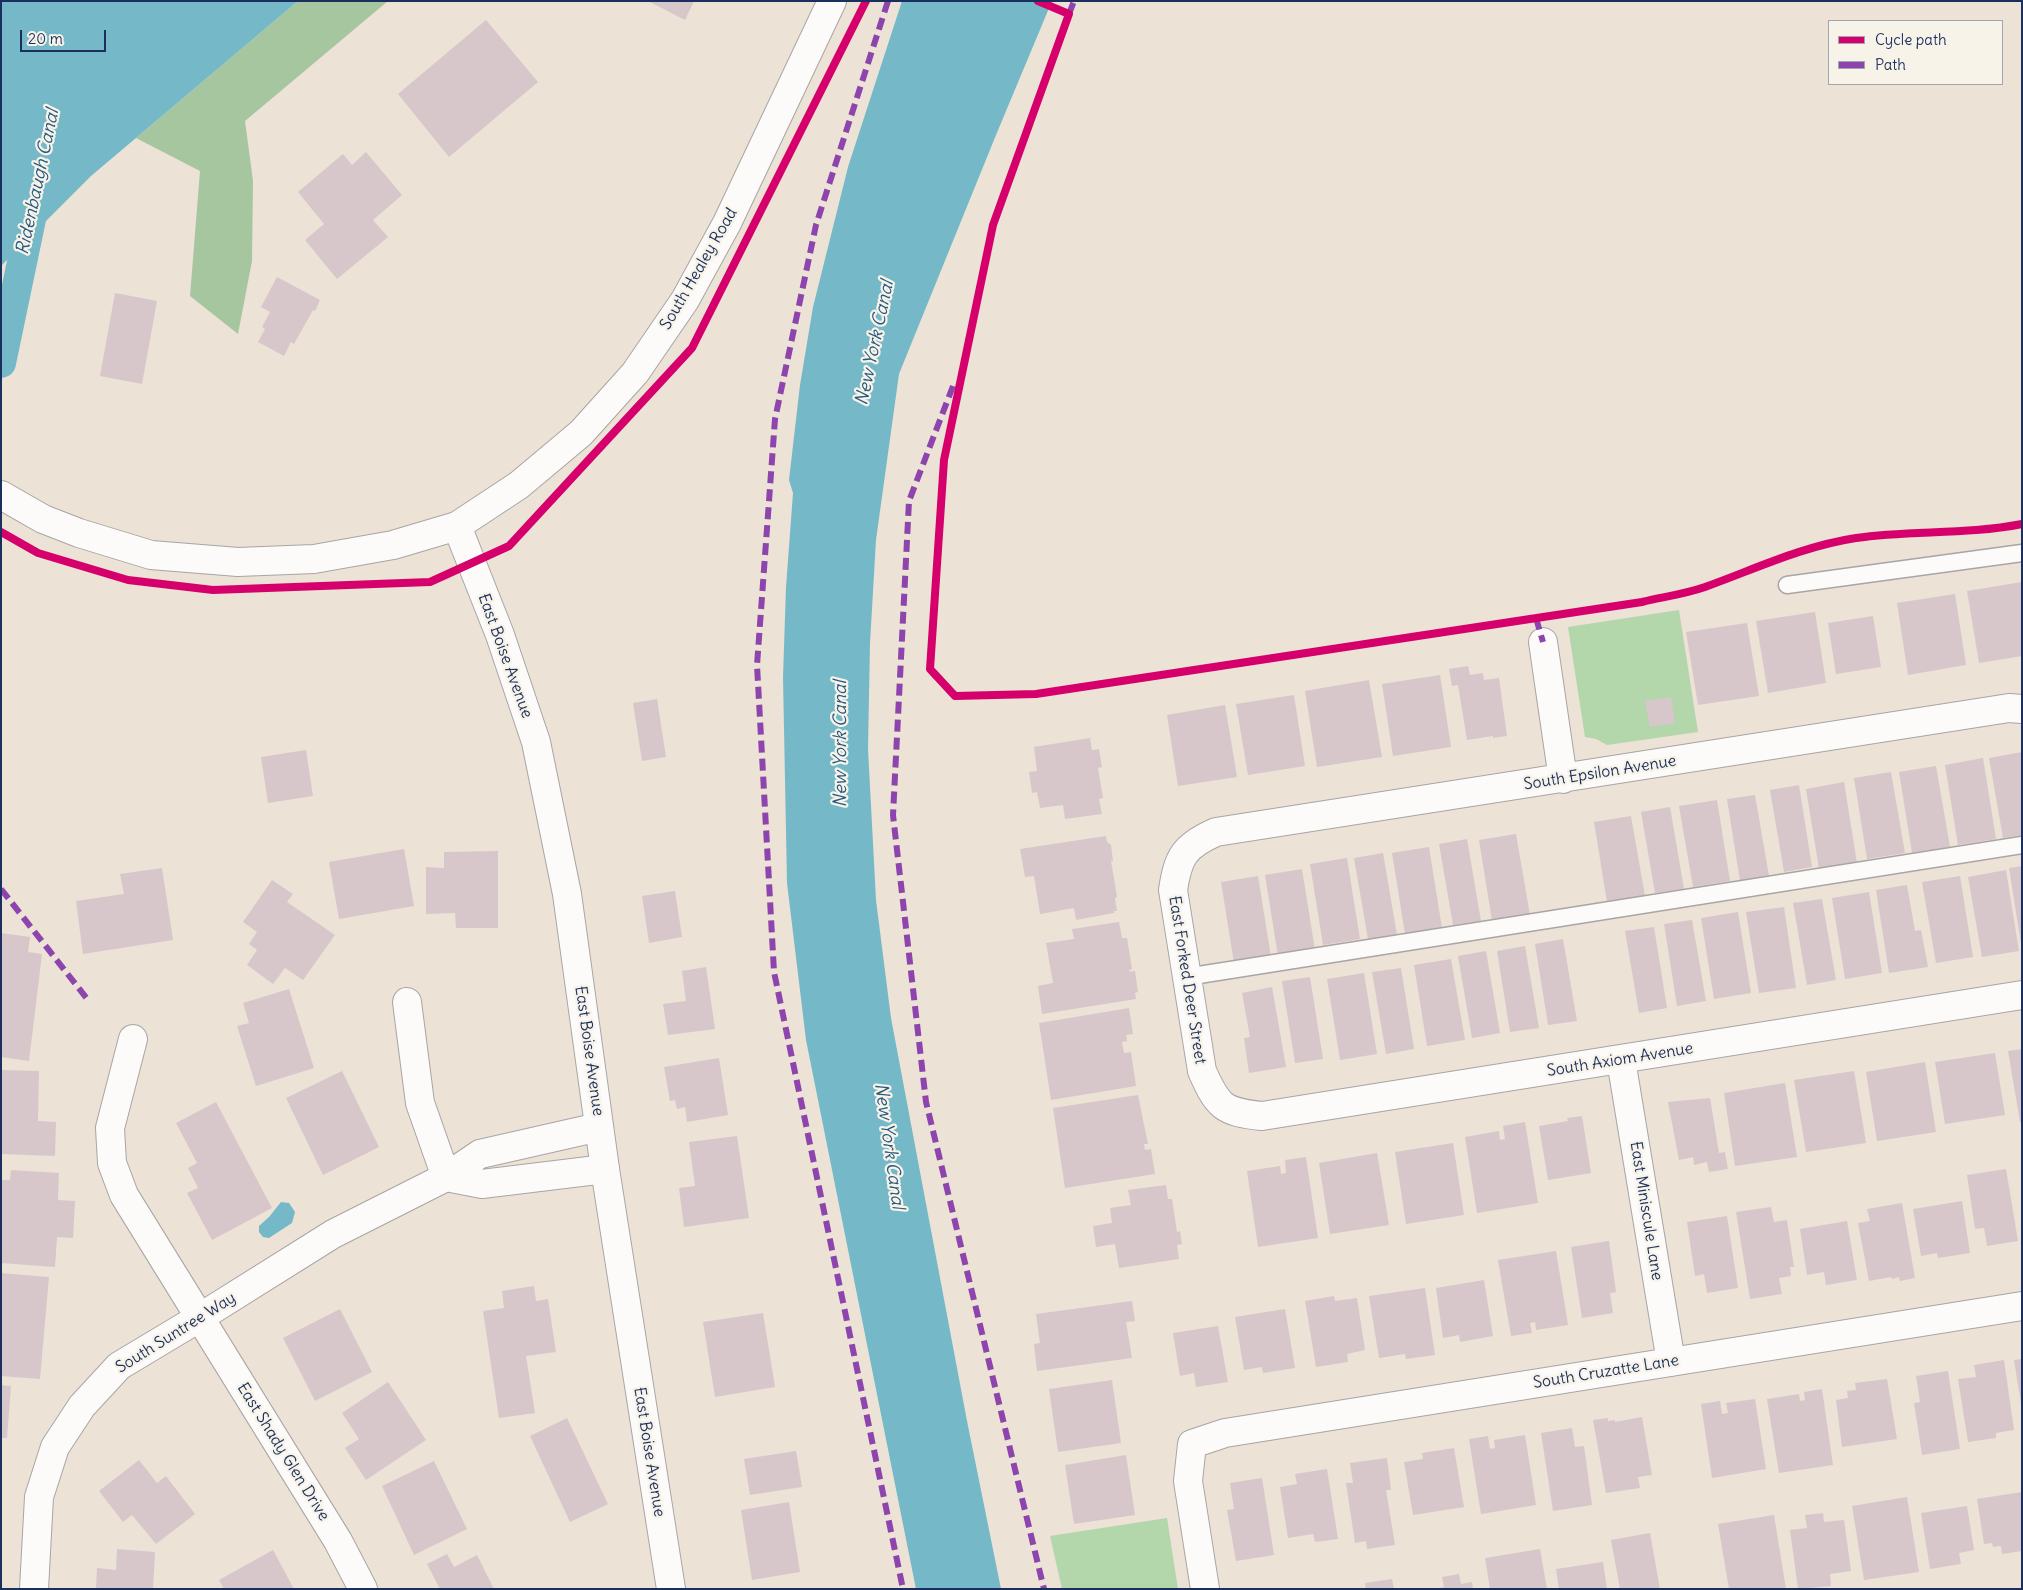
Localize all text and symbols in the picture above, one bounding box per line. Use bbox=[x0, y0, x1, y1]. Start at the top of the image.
scale bar bbox=[22, 20, 109, 52]
legend bbox=[1828, 20, 2003, 85]
text: 20 m bbox=[28, 29, 63, 48]
text: Cycle path bbox=[1875, 30, 1947, 49]
text: Path bbox=[1875, 55, 1906, 74]
water label: Ridenbaugh Canal bbox=[12, 107, 64, 257]
street label: South Healey Road bbox=[656, 205, 742, 333]
water label: New York Canal bbox=[851, 279, 899, 407]
street label: East Boise Avenue bbox=[474, 591, 536, 721]
water label: New York Canal bbox=[830, 681, 852, 807]
street label: South Epsilon Avenue bbox=[1522, 751, 1678, 795]
street label: East Forked Deer Street bbox=[1164, 894, 1210, 1066]
street label: East Boise Avenue bbox=[570, 985, 608, 1117]
street label: South Axiom Avenue bbox=[1545, 1039, 1695, 1081]
water label: New York Canal bbox=[869, 1082, 909, 1210]
street label: East Miniscule Lane bbox=[1626, 1140, 1666, 1282]
street label: South Suntree Way bbox=[113, 1288, 239, 1378]
street label: South Cruzatte Lane bbox=[1532, 1351, 1680, 1393]
street label: East Shady Glen Drive bbox=[233, 1380, 333, 1524]
street label: East Boise Avenue bbox=[629, 1386, 669, 1518]

